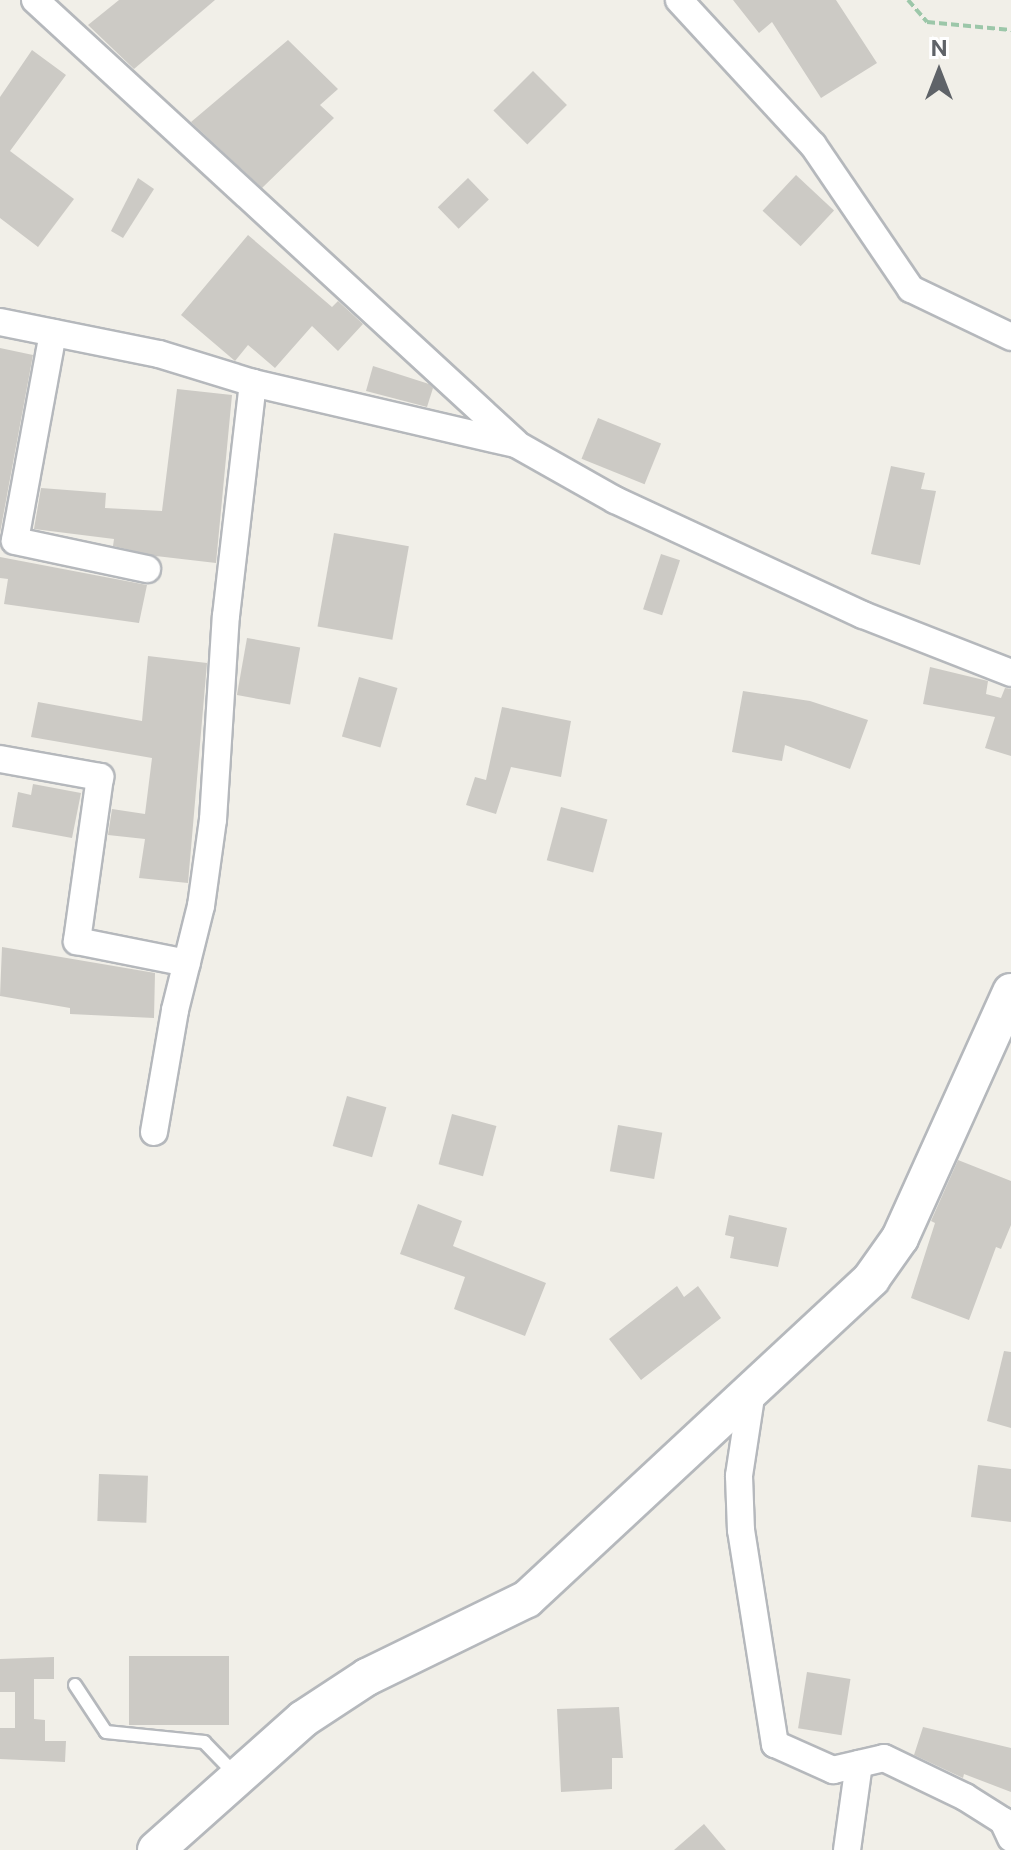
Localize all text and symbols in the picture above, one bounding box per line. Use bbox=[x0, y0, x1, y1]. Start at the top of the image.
north arrow bbox=[899, 32, 979, 112]
text: N bbox=[930, 35, 948, 61]

